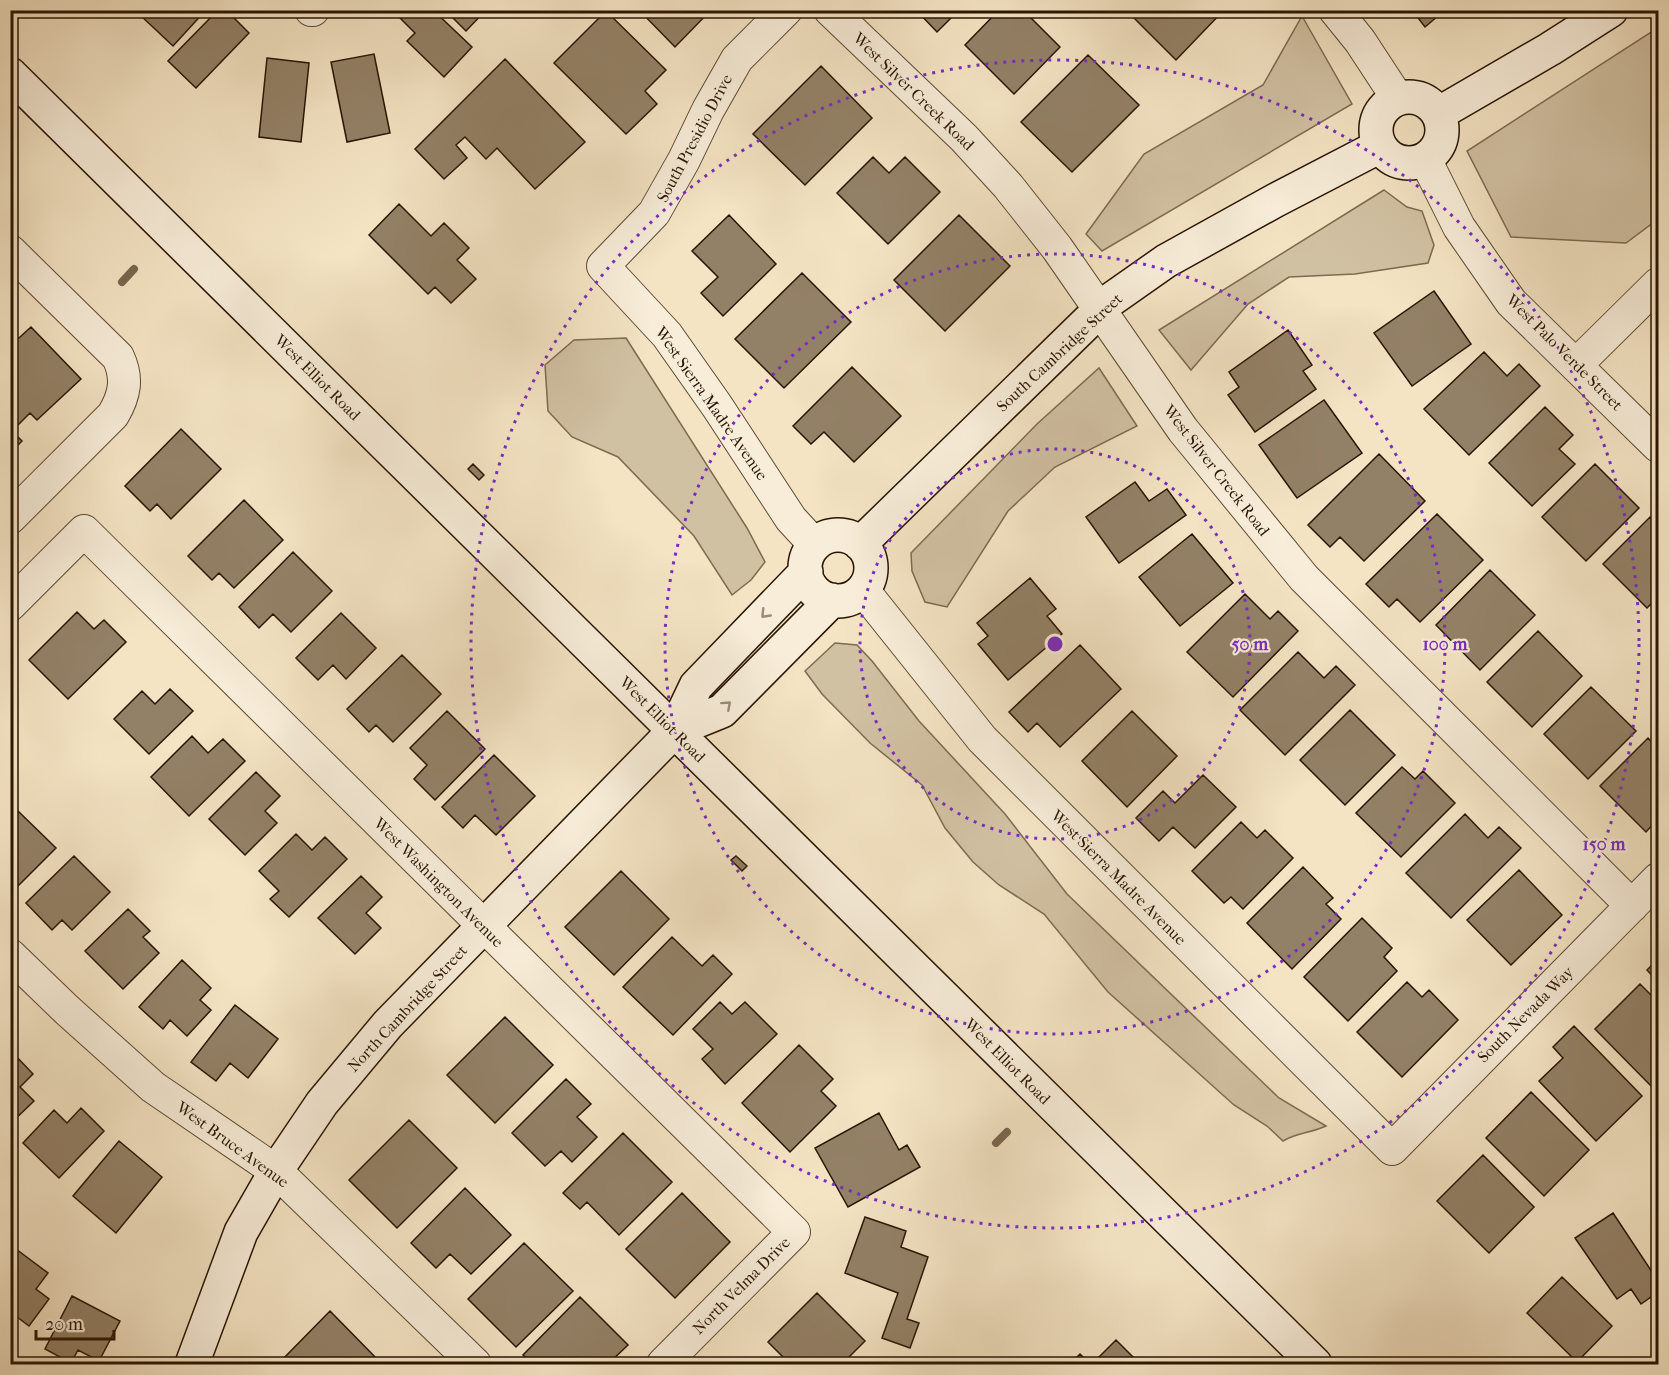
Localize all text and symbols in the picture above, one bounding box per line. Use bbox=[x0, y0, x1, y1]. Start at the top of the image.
street label: West Silver Creek Road bbox=[848, 28, 978, 154]
street label: South Presidio Drive bbox=[653, 71, 736, 205]
street label: South Cambridge Street bbox=[992, 289, 1126, 416]
street label: West Palo Verde Street bbox=[1502, 290, 1627, 415]
street label: West Sierra Madre Avenue bbox=[651, 322, 772, 484]
street label: West Elliot Road bbox=[270, 330, 365, 424]
street label: West Silver Creek Road bbox=[1159, 400, 1274, 540]
one-way arrow bbox=[762, 607, 773, 618]
centre of rings bbox=[1045, 634, 1065, 654]
text: 50 m bbox=[1232, 634, 1269, 655]
text: 100 m bbox=[1422, 634, 1469, 655]
street label: West Elliot Road bbox=[615, 672, 710, 766]
one-way arrow bbox=[720, 701, 731, 712]
street label: West Sierra Madre Avenue bbox=[1046, 805, 1190, 949]
street label: West Washington Avenue bbox=[369, 813, 507, 951]
text: 150 m bbox=[1583, 834, 1626, 855]
street label: North Cambridge Street bbox=[344, 941, 471, 1076]
street label: South Nevada Way bbox=[1473, 962, 1578, 1066]
street label: West Elliot Road bbox=[960, 1014, 1055, 1108]
street label: West Bruce Avenue bbox=[172, 1097, 293, 1191]
street label: North Velma Drive bbox=[689, 1233, 794, 1338]
scale bar bbox=[36, 1303, 114, 1341]
text: 20 m bbox=[45, 1314, 83, 1335]

